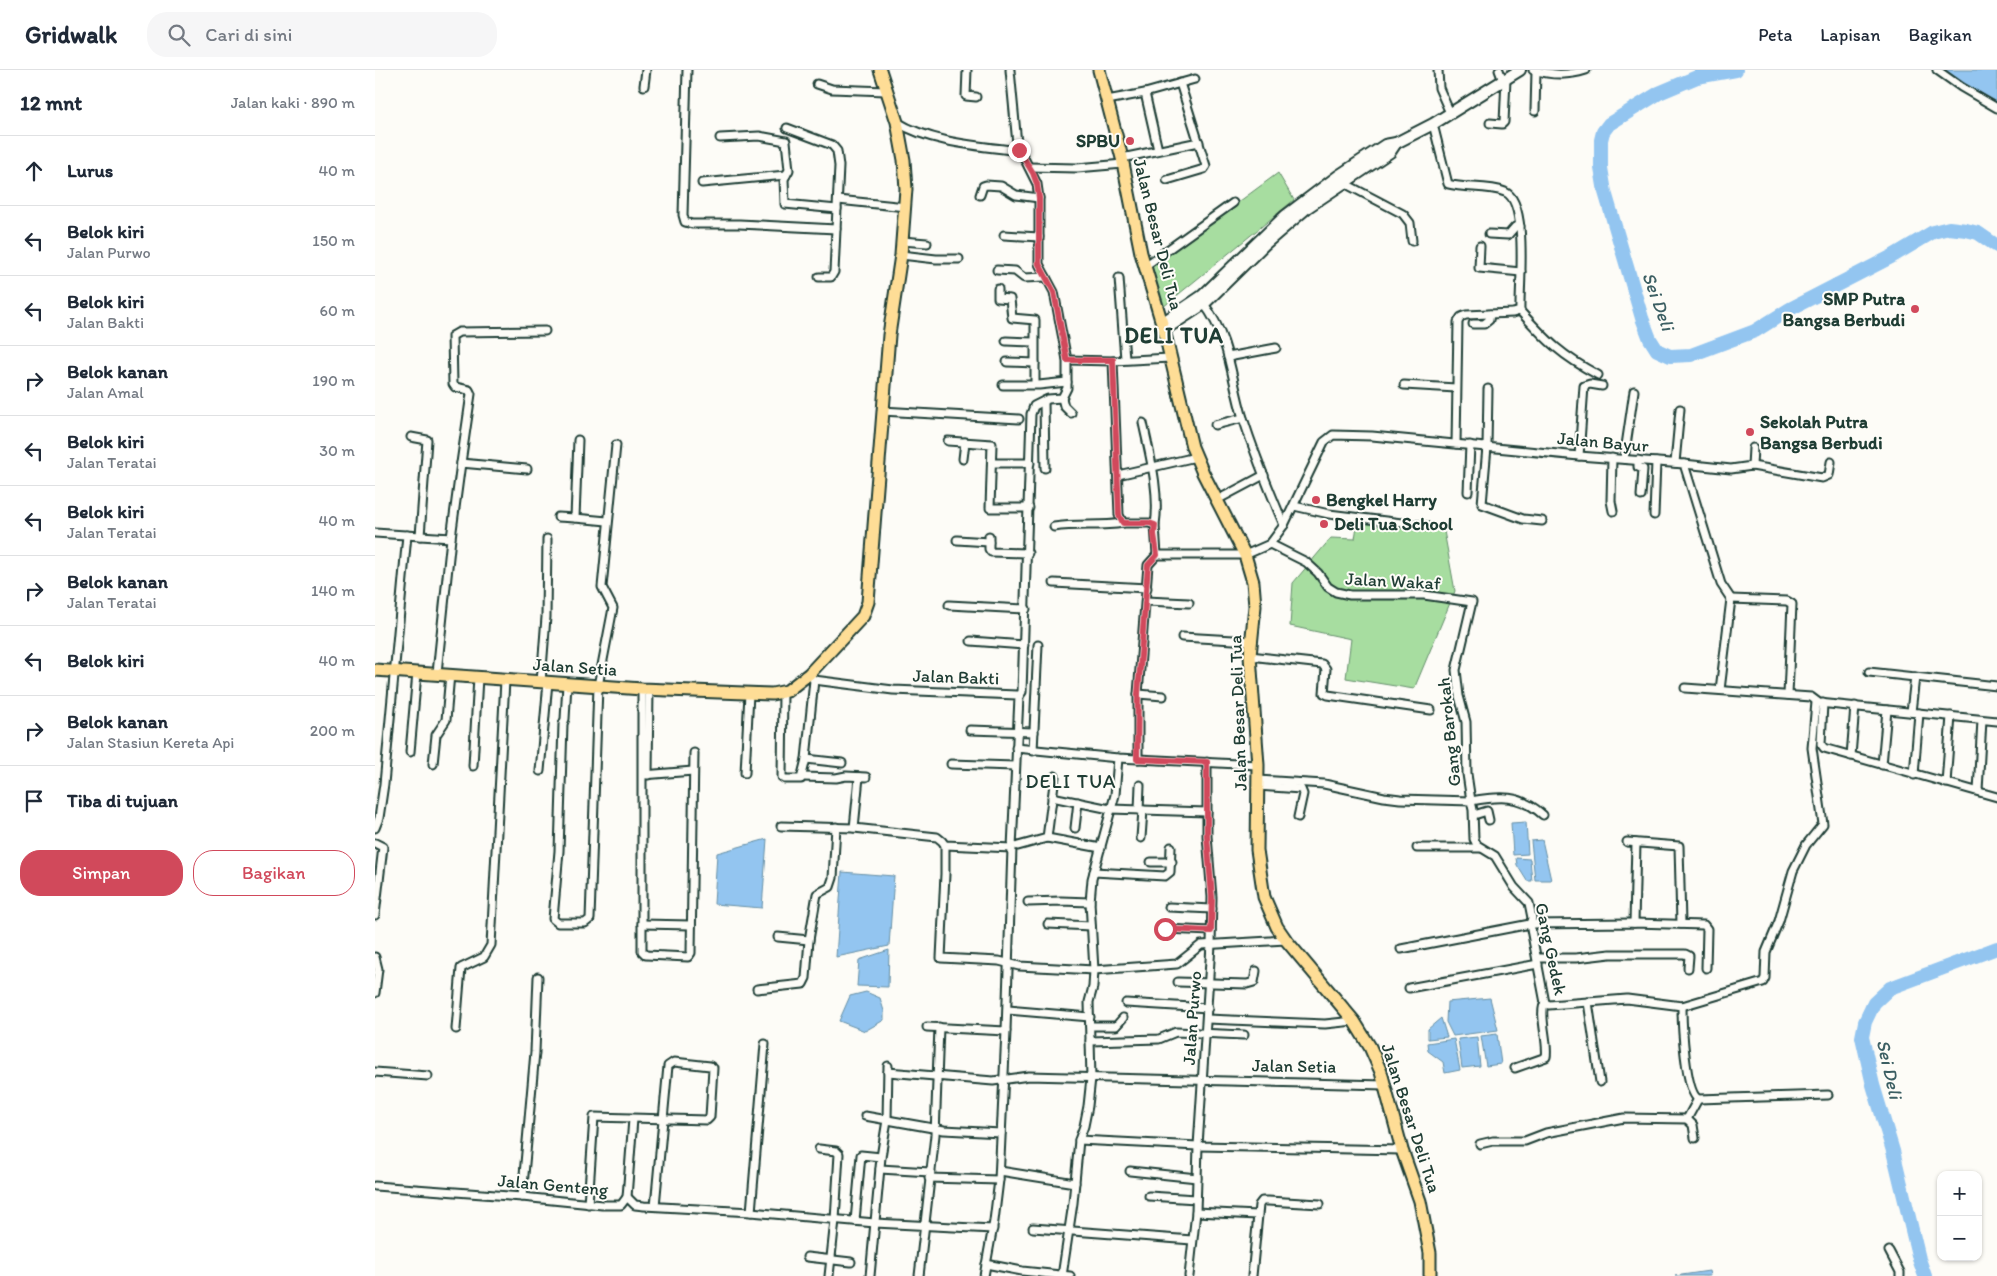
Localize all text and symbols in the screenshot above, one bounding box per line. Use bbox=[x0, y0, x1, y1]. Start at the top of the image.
search box bbox=[147, 12, 497, 57]
text: Gridwalk bbox=[25, 20, 117, 49]
icon: search bbox=[165, 21, 193, 49]
text: Cari di sini bbox=[205, 23, 292, 46]
text: Peta bbox=[1758, 24, 1792, 46]
text: Lapisan bbox=[1820, 24, 1880, 46]
text: Bagikan bbox=[1908, 24, 1972, 46]
text: 12 mnt bbox=[20, 90, 82, 115]
text: Jalan kaki · 890 m bbox=[231, 93, 355, 112]
place label: SPBU bbox=[1076, 130, 1120, 152]
marker: SPBU bbox=[1124, 135, 1136, 147]
route end bbox=[1008, 139, 1031, 162]
street label: Jalan Besar Deli Tua bbox=[1128, 156, 1188, 312]
icon: ahead bbox=[20, 157, 48, 185]
text: Lurus bbox=[67, 159, 113, 182]
text: 40 m bbox=[318, 161, 355, 180]
text: Belok kiri bbox=[67, 220, 144, 243]
icon: left bbox=[20, 227, 48, 255]
text: 150 m bbox=[312, 231, 355, 250]
text: Jalan Purwo bbox=[67, 243, 151, 262]
water label: Sei Deli bbox=[1637, 269, 1680, 335]
place label: SMP Putra Bangsa Berbudi bbox=[1783, 288, 1905, 331]
text: Belok kiri bbox=[67, 290, 144, 313]
icon: left bbox=[20, 297, 48, 325]
text: 60 m bbox=[320, 301, 355, 320]
marker: SMP Putra Bangsa Berbudi bbox=[1909, 303, 1921, 315]
text: Jalan Bakti bbox=[67, 313, 144, 332]
district label: DELI TUA bbox=[1124, 322, 1224, 349]
text: Belok kanan bbox=[67, 360, 168, 383]
icon: right bbox=[20, 367, 48, 395]
text: 190 m bbox=[312, 371, 355, 390]
text: Jalan Amal bbox=[67, 383, 144, 402]
place label: Sekolah Putra Bangsa Berbudi bbox=[1760, 411, 1883, 454]
marker: Sekolah Putra Bangsa Berbudi bbox=[1744, 426, 1756, 438]
street label: Jalan Bayur bbox=[1556, 427, 1650, 457]
text: Belok kiri bbox=[67, 430, 144, 453]
icon: left bbox=[20, 437, 48, 465]
text: 30 m bbox=[319, 441, 355, 460]
text: Jalan Teratai bbox=[67, 453, 157, 472]
place label: Bengkel Harry bbox=[1326, 489, 1437, 511]
marker: Bengkel Harry bbox=[1310, 494, 1322, 506]
text: Belok kiri bbox=[67, 500, 144, 523]
icon: left bbox=[20, 507, 48, 535]
text: 40 m bbox=[318, 511, 355, 530]
place label: Deli Tua School bbox=[1334, 513, 1454, 535]
marker: Deli Tua School bbox=[1318, 518, 1330, 530]
text: Jalan Teratai bbox=[67, 523, 157, 542]
street label: Jalan Wakaf bbox=[1345, 568, 1441, 594]
text: Belok kanan bbox=[67, 570, 168, 593]
icon: right bbox=[20, 577, 48, 605]
text: 140 m bbox=[311, 581, 355, 600]
text: Jalan Teratai bbox=[67, 593, 157, 612]
street label: Jalan Besar Deli Tua bbox=[1224, 635, 1252, 791]
icon: left bbox=[20, 647, 48, 675]
text: Belok kiri bbox=[67, 649, 144, 672]
text: 40 m bbox=[318, 651, 355, 670]
street label: Jalan Setia bbox=[532, 653, 618, 681]
street label: Jalan Bakti bbox=[912, 664, 1000, 690]
street label: Gang Barokah bbox=[1432, 676, 1466, 788]
text: Belok kanan bbox=[67, 710, 168, 733]
icon: right bbox=[20, 717, 48, 745]
text: 200 m bbox=[310, 721, 355, 740]
text: Jalan Stasiun Kereta Api bbox=[67, 733, 234, 752]
district label: DELI TUA bbox=[1025, 769, 1117, 793]
icon: arrive bbox=[20, 787, 48, 815]
text: Tiba di tujuan bbox=[67, 789, 178, 812]
button: Simpan bbox=[20, 850, 183, 896]
button: Bagikan bbox=[193, 850, 355, 896]
street label: Gang Gedek bbox=[1530, 901, 1572, 998]
route start bbox=[1154, 918, 1177, 941]
street label: Jalan Purwo bbox=[1178, 970, 1206, 1066]
water label: Sei Deli bbox=[1872, 1037, 1908, 1103]
street label: Jalan Besar Deli Tua bbox=[1376, 1040, 1446, 1196]
street label: Jalan Setia bbox=[1252, 1054, 1337, 1078]
street label: Jalan Genteng bbox=[497, 1169, 610, 1201]
map controls bbox=[1937, 1171, 1982, 1261]
button: + bbox=[1937, 1171, 1982, 1216]
button: − bbox=[1937, 1216, 1982, 1261]

